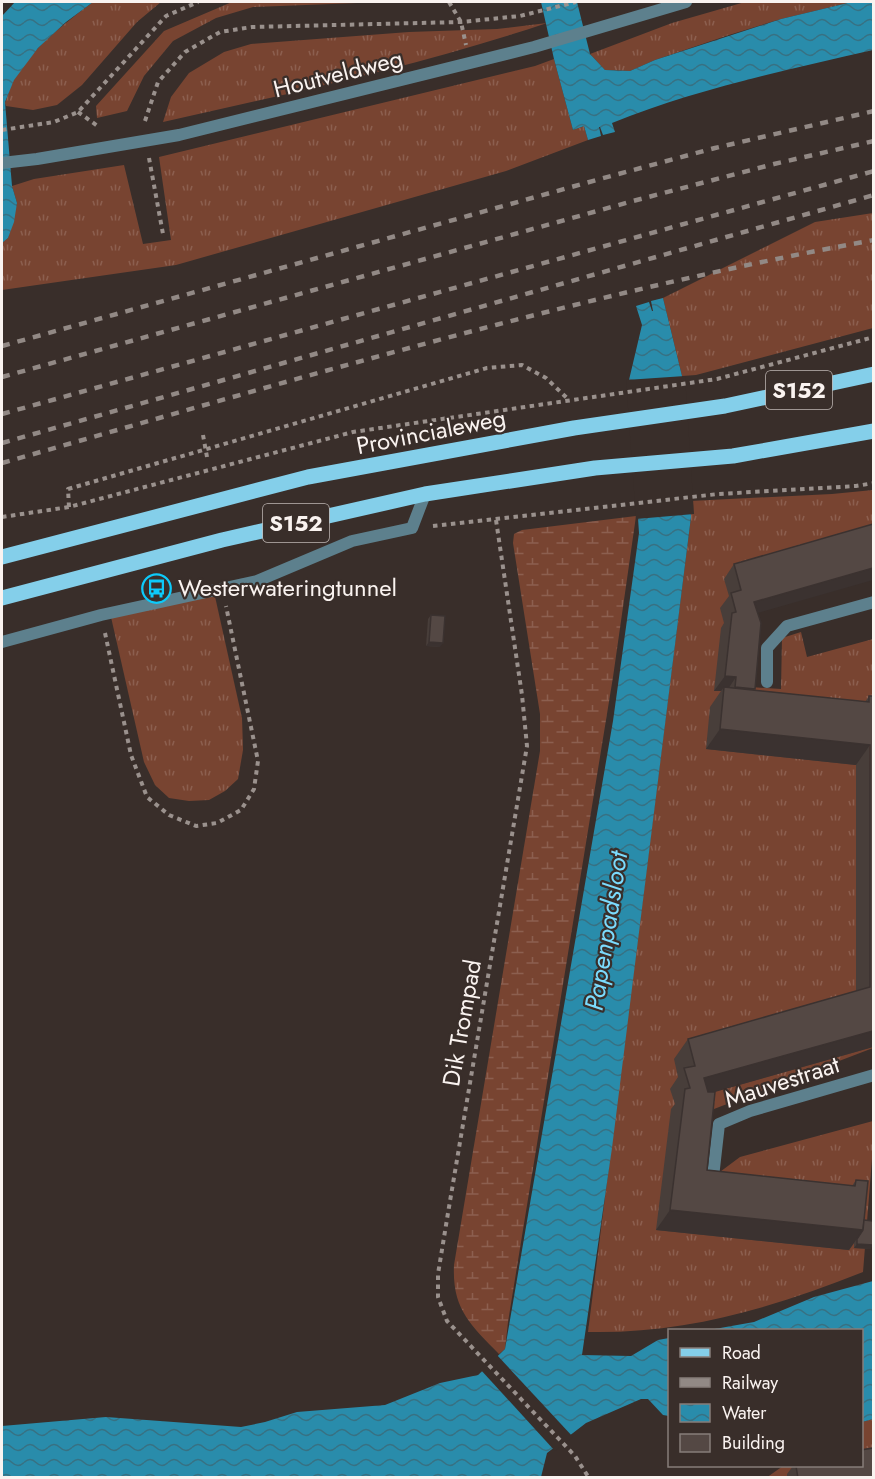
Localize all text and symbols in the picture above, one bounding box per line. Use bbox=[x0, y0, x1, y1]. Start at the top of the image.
street label: Houtveldweg bbox=[269, 41, 406, 107]
road number: S152 bbox=[766, 371, 832, 409]
street label: Provincialeweg bbox=[353, 400, 509, 463]
road number: S152 bbox=[263, 504, 329, 542]
place label: Westerwateringtunnel bbox=[178, 570, 397, 605]
bus stop icon: Westerwateringtunnel bbox=[141, 572, 173, 604]
water label: Papenpadsloot bbox=[575, 847, 638, 1013]
street label: Dik Trompad bbox=[433, 957, 490, 1089]
street label: Mauvestraat bbox=[720, 1046, 844, 1117]
legend bbox=[668, 1329, 863, 1467]
text: Road bbox=[722, 1340, 761, 1366]
text: Railway bbox=[722, 1370, 778, 1396]
text: Water bbox=[722, 1400, 767, 1426]
text: Building bbox=[722, 1430, 785, 1456]

